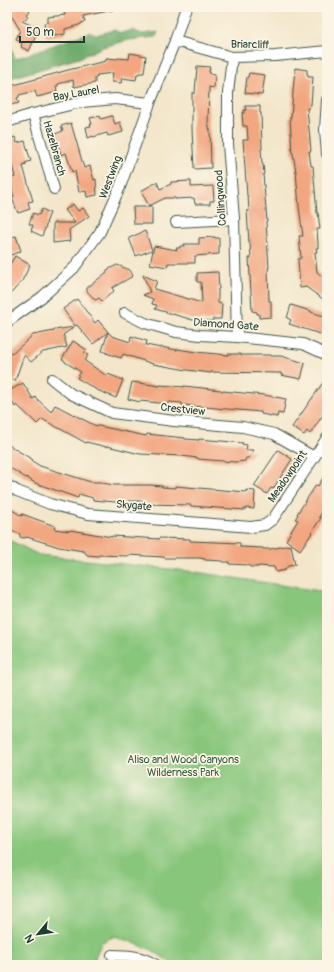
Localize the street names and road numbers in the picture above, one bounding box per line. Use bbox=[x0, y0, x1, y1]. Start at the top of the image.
street label: Briarcliff bbox=[231, 38, 269, 51]
street label: Bay Laurel bbox=[52, 83, 100, 104]
street label: Hazelbranch bbox=[40, 119, 69, 177]
street label: Westwing bbox=[96, 153, 125, 201]
street label: Collingwood bbox=[212, 169, 229, 226]
street label: Diamond Gate bbox=[193, 316, 260, 333]
street label: Crestview bbox=[160, 401, 207, 418]
street label: Meadowpoint bbox=[265, 447, 310, 505]
street label: Skygate bbox=[116, 497, 153, 514]

